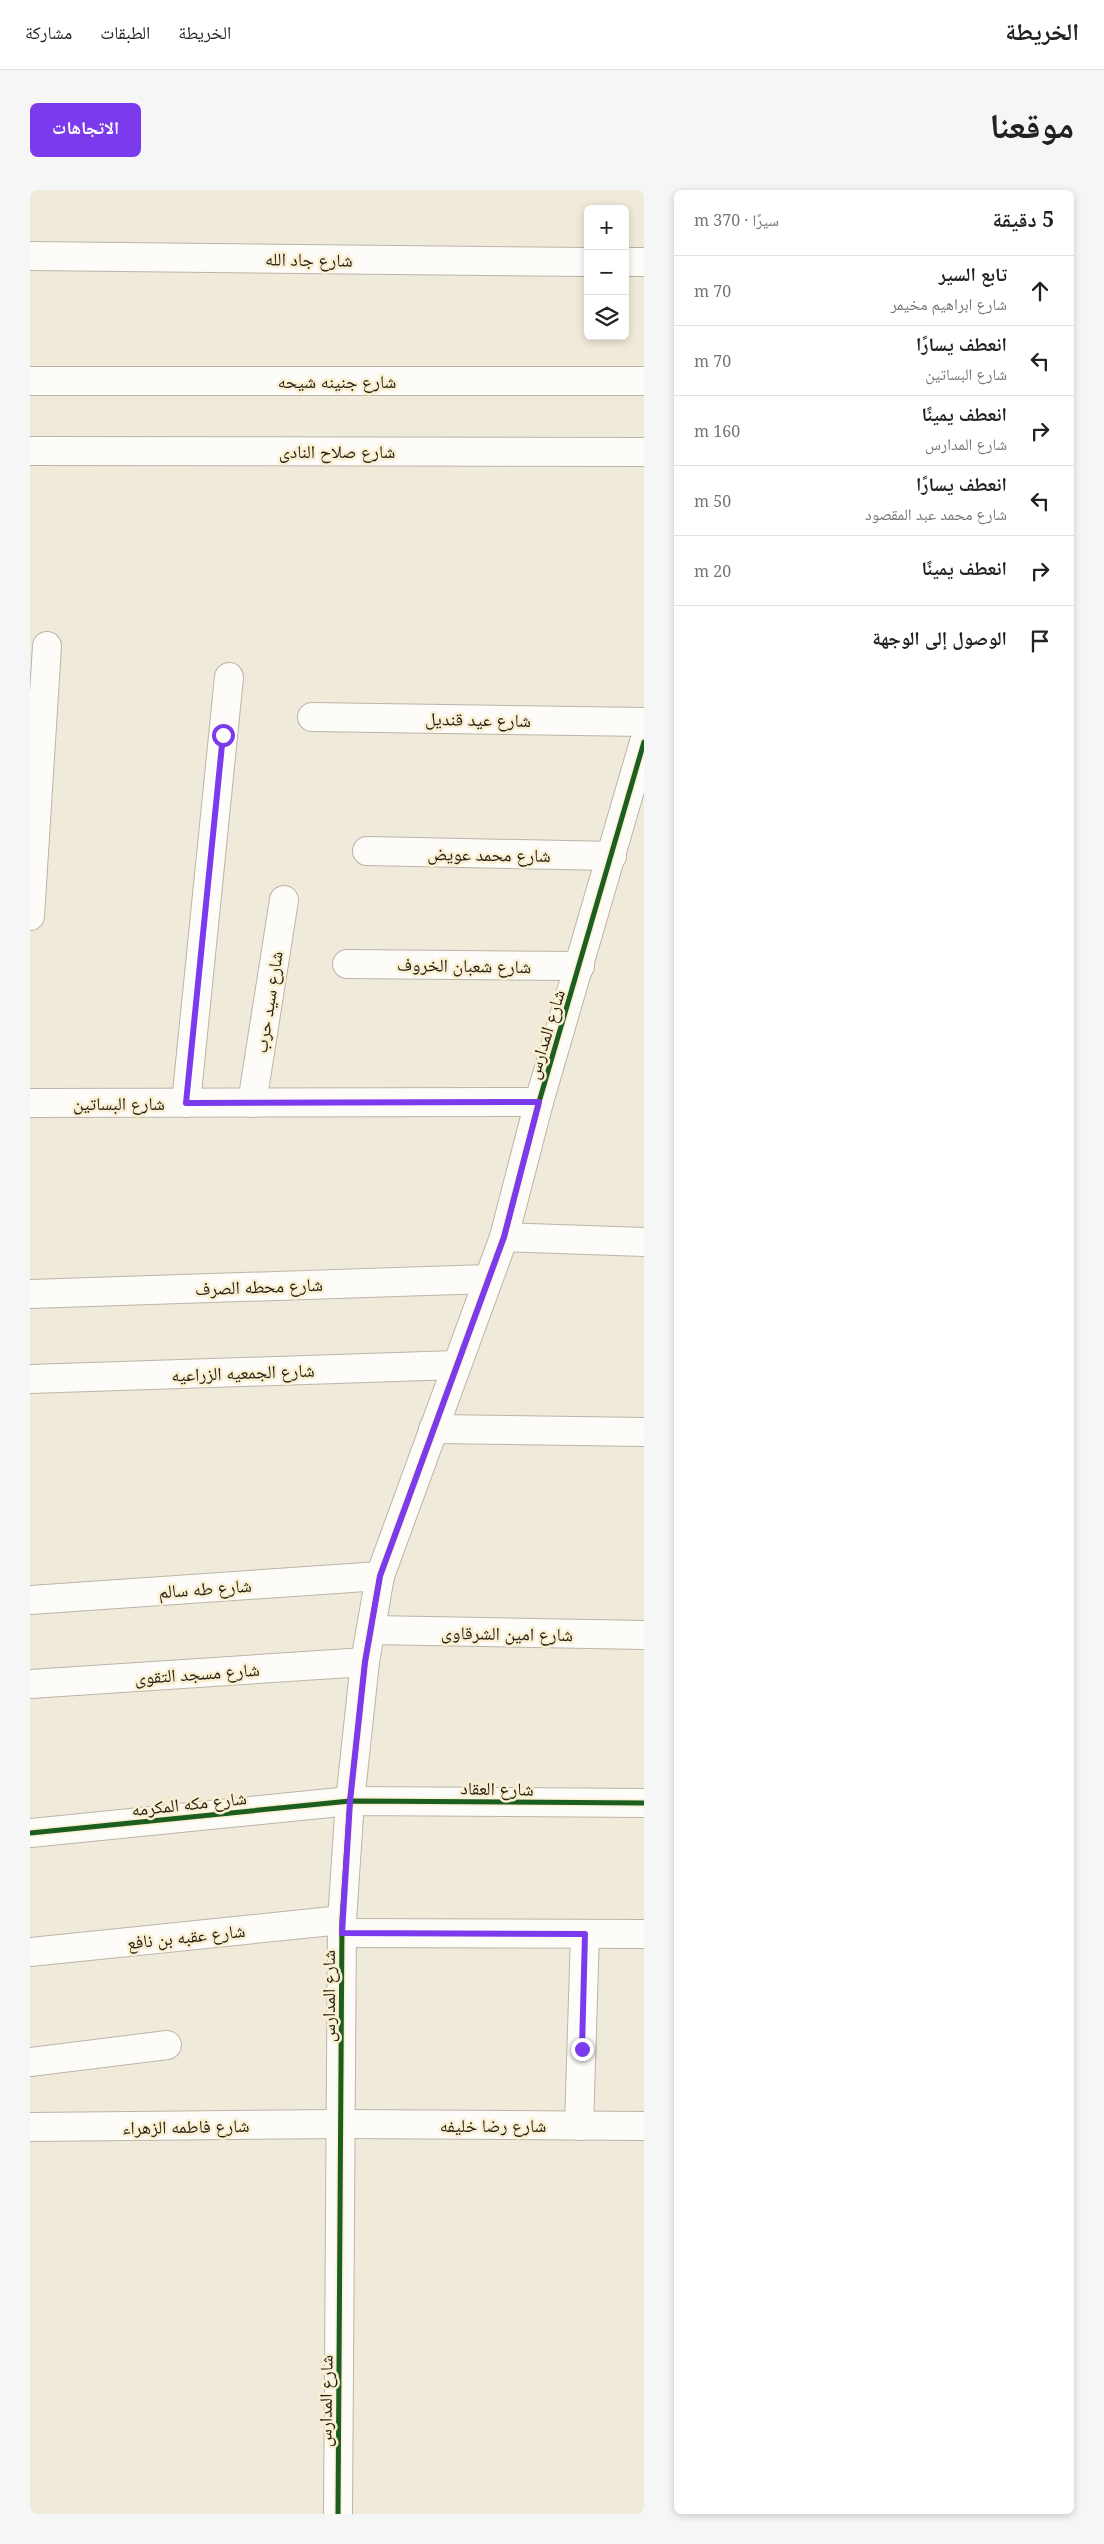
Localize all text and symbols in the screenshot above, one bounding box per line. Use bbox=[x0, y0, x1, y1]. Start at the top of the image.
text: الخريطة bbox=[1005, 14, 1079, 47]
text: مشاركة bbox=[25, 20, 72, 44]
text: الطبقات bbox=[100, 20, 150, 44]
text: الخريطة bbox=[178, 20, 231, 44]
text: موقعنا bbox=[989, 101, 1074, 148]
button: الاتجاهات bbox=[30, 103, 141, 157]
map controls bbox=[584, 205, 629, 340]
button: + bbox=[584, 205, 629, 250]
text: 5 دقيقة bbox=[993, 205, 1054, 233]
text: سيرًا · 370 m bbox=[694, 209, 779, 231]
street label: شارع جاد الله bbox=[265, 246, 353, 272]
button: − bbox=[584, 250, 629, 295]
text: تابع السير bbox=[939, 261, 1007, 287]
icon: ahead bbox=[1026, 277, 1054, 305]
text: 70 m bbox=[694, 280, 731, 302]
text: شارع ابراهيم مخيمر bbox=[891, 293, 1007, 315]
button: layers bbox=[584, 295, 629, 340]
text: انعطف يسارًا bbox=[916, 331, 1007, 357]
icon: left bbox=[1026, 347, 1054, 375]
text: 70 m bbox=[694, 350, 731, 372]
text: شارع البساتين bbox=[925, 363, 1007, 385]
street label: شارع جنينه شيحه bbox=[278, 369, 396, 393]
text: انعطف يمينًا bbox=[921, 401, 1007, 427]
icon: right bbox=[1026, 417, 1054, 445]
text: 160 m bbox=[694, 420, 740, 442]
text: شارع المدارس bbox=[925, 433, 1007, 455]
street label: شارع صلاح النادى bbox=[279, 439, 395, 464]
text: انعطف يسارًا bbox=[916, 471, 1007, 497]
icon: left bbox=[1026, 487, 1054, 515]
text: 50 m bbox=[694, 490, 731, 512]
text: شارع محمد عبد المقصود bbox=[865, 503, 1007, 525]
text: انعطف يمينًا bbox=[921, 555, 1007, 581]
icon: right bbox=[1026, 557, 1054, 585]
text: 20 m bbox=[694, 560, 731, 582]
text: الوصول إلى الوجهة bbox=[872, 625, 1007, 651]
icon: arrive bbox=[1026, 627, 1054, 655]
street label: شارع عيد قنديل bbox=[425, 706, 531, 732]
route start bbox=[212, 724, 235, 747]
street label: شارع محمد عويض bbox=[427, 841, 551, 867]
street label: شارع سيد حرب bbox=[248, 949, 288, 1055]
street label: شارع شعبان الخروف bbox=[397, 952, 531, 978]
street label: شارع المدارس bbox=[520, 986, 570, 1082]
street label: شارع البساتين bbox=[73, 1091, 165, 1115]
street label: شارع محطه الصرف bbox=[195, 1272, 323, 1300]
street label: شارع الجمعيه الزراعيه bbox=[171, 1358, 315, 1386]
street label: شارع طه سالم bbox=[158, 1573, 252, 1604]
street label: شارع امين الشرقاوى bbox=[441, 1620, 573, 1646]
street label: شارع مسجد التقوى bbox=[134, 1657, 260, 1689]
street label: شارع العقاد bbox=[460, 1775, 534, 1801]
street label: شارع مكه المكرمه bbox=[130, 1785, 248, 1821]
street label: شارع عقبه بن نافع bbox=[126, 1918, 246, 1955]
street label: شارع المدارس bbox=[316, 1950, 340, 2042]
route end bbox=[571, 2038, 594, 2061]
street label: شارع فاطمه الزهراء bbox=[122, 2113, 250, 2139]
street label: شارع رضا خليفه bbox=[440, 2113, 546, 2137]
street label: شارع المدارس bbox=[312, 2355, 338, 2447]

